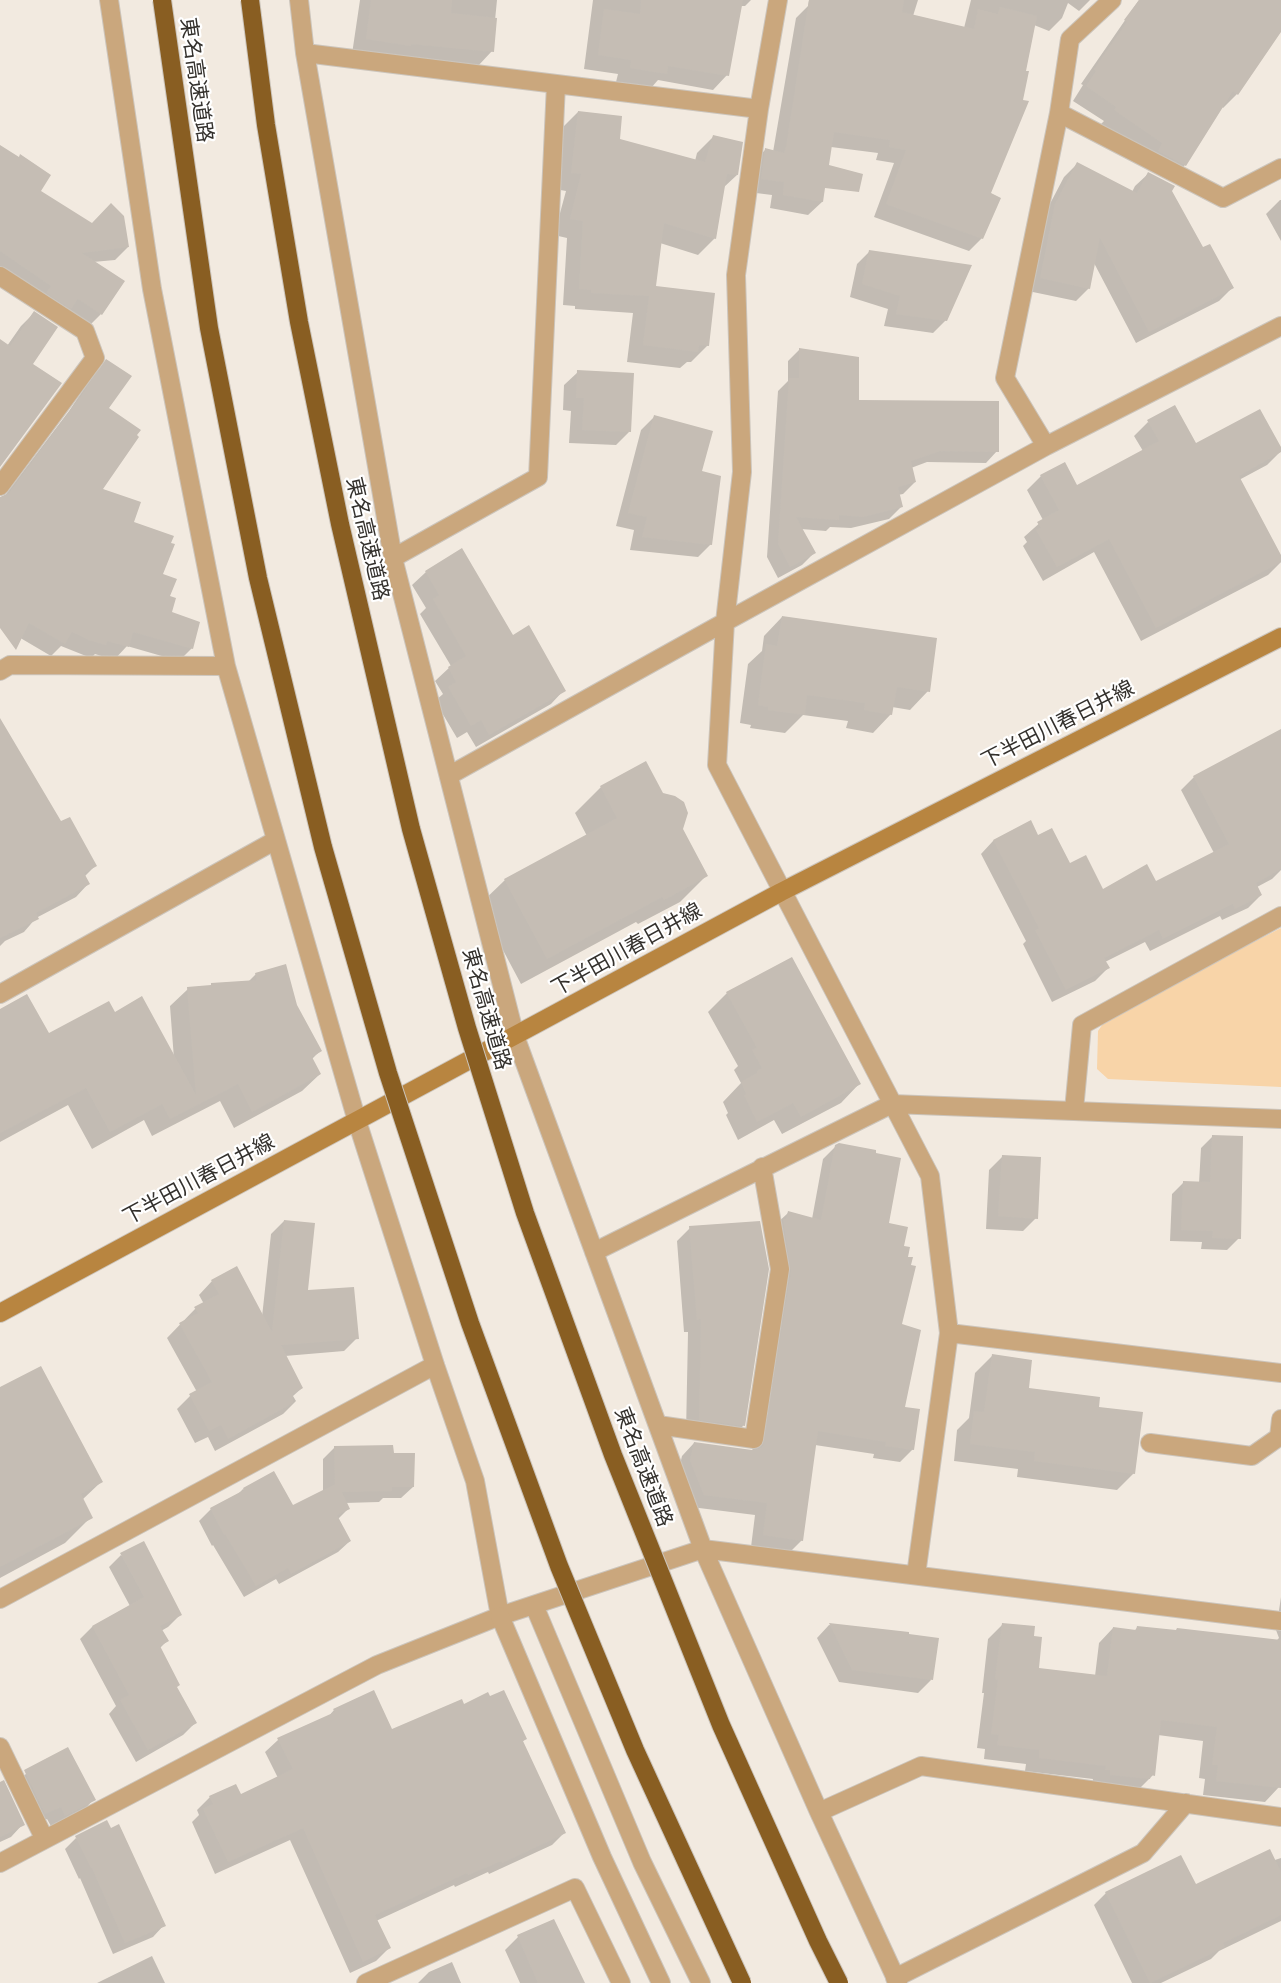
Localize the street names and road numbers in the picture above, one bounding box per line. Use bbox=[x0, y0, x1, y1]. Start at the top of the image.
street label: 東名高速道路 bbox=[175, 16, 217, 144]
street label: 東名高速道路 bbox=[341, 475, 393, 603]
street label: 下半田川春日井線 bbox=[977, 676, 1139, 774]
street label: 下半田川春日井線 bbox=[547, 898, 707, 1002]
street label: 東名高速道路 bbox=[457, 945, 515, 1073]
street label: 下半田川春日井線 bbox=[119, 1129, 279, 1231]
street label: 東名高速道路 bbox=[609, 1404, 677, 1530]

